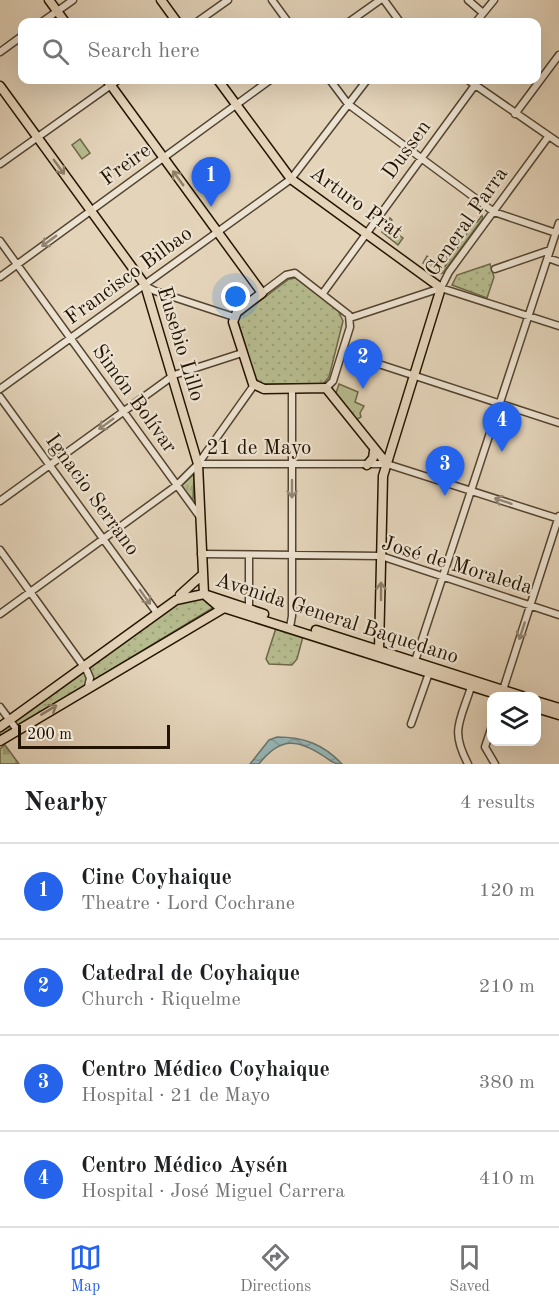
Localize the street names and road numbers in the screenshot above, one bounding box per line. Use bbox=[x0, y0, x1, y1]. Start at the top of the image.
street label: Dussen bbox=[379, 117, 435, 183]
street label: Freire bbox=[97, 140, 155, 190]
street label: Arturo Prat bbox=[306, 163, 406, 243]
street label: General Parra bbox=[422, 164, 512, 280]
street label: Francisco Bilbao bbox=[62, 223, 196, 329]
street label: Eusebio Lillo bbox=[153, 284, 207, 404]
street label: Simón Bolívar bbox=[88, 341, 181, 458]
street label: Ignacio Serrano bbox=[41, 430, 143, 560]
street label: 21 de Mayo bbox=[207, 438, 311, 459]
street label: José de Moraleda bbox=[379, 533, 535, 599]
street label: Avenida General Baquedano bbox=[213, 570, 461, 668]

